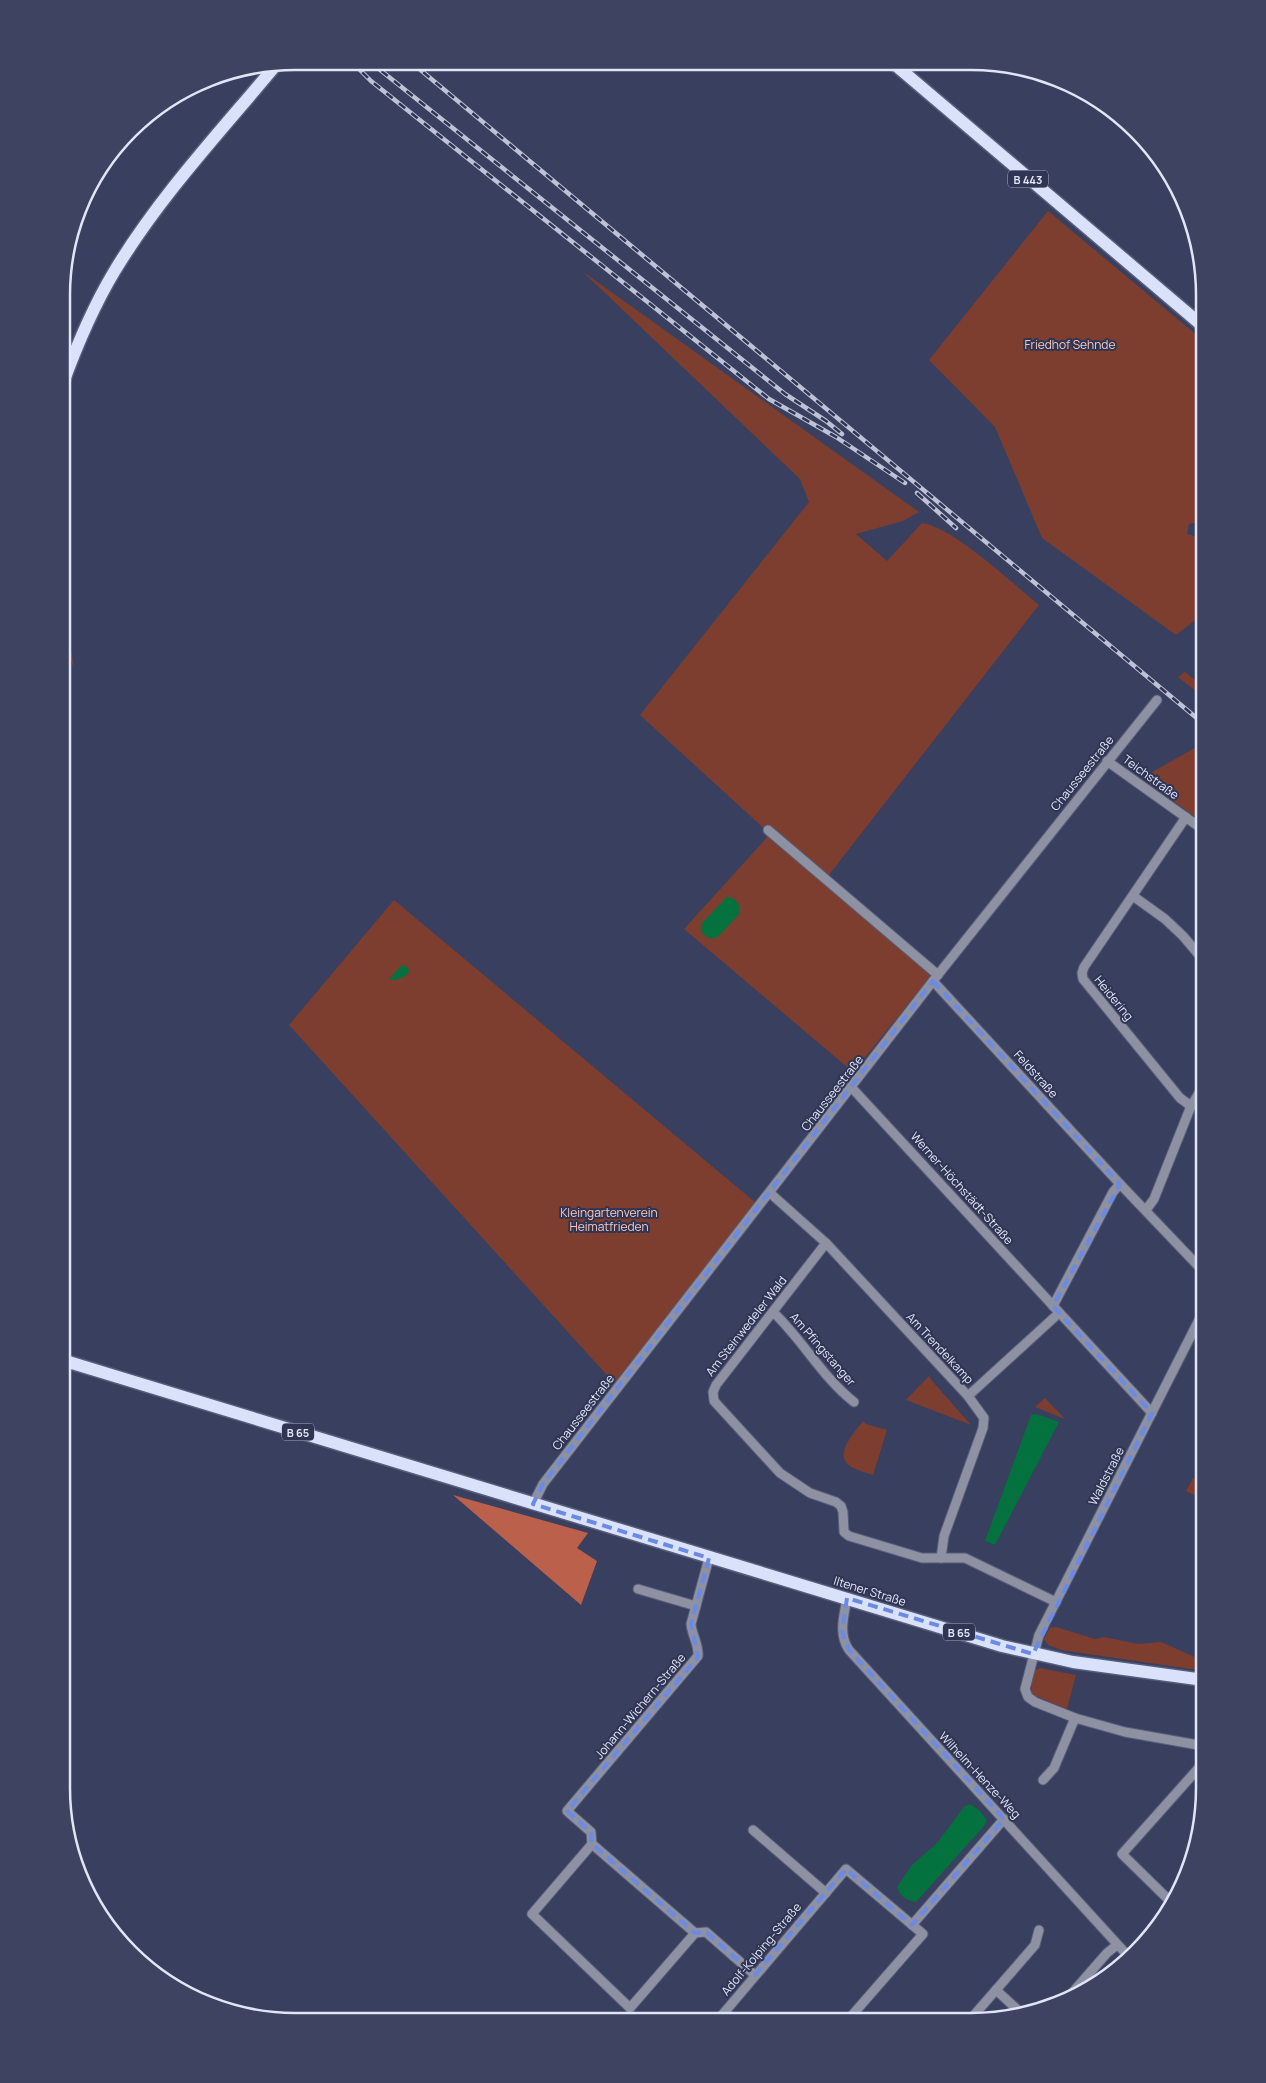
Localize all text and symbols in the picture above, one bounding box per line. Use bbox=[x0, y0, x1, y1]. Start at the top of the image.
road number: B 443 bbox=[1008, 170, 1048, 188]
park label: Friedhof Sehnde bbox=[1025, 336, 1115, 353]
street label: Chausseestraße bbox=[1046, 732, 1118, 814]
street label: Teichstraße bbox=[1119, 751, 1183, 803]
street label: Heidering bbox=[1091, 972, 1137, 1024]
street label: Feldstraße bbox=[1010, 1046, 1062, 1102]
street label: Chausseestraße bbox=[797, 1051, 867, 1135]
street label: Werner-Höchstädt-Straße bbox=[907, 1128, 1017, 1248]
park label: Kleingartenverein Heimatfrieden bbox=[560, 1204, 658, 1235]
street label: Am Steinwedeler Wald bbox=[701, 1272, 791, 1380]
street label: Am Pfingstanger bbox=[786, 1309, 860, 1390]
street label: Am Trendelkamp bbox=[903, 1309, 977, 1387]
street label: Chausseestraße bbox=[548, 1370, 618, 1454]
road number: B 65 bbox=[282, 1424, 314, 1440]
street label: Waldstraße bbox=[1084, 1444, 1128, 1508]
street label: Iltener Straße bbox=[832, 1572, 908, 1610]
road number: B 65 bbox=[943, 1624, 975, 1640]
street label: Johann-Wichern-Straße bbox=[591, 1649, 689, 1763]
street label: Wilhelm-Henze-Weg bbox=[935, 1728, 1025, 1822]
street label: Adolf-Kolping-Straße bbox=[717, 1899, 805, 1999]

